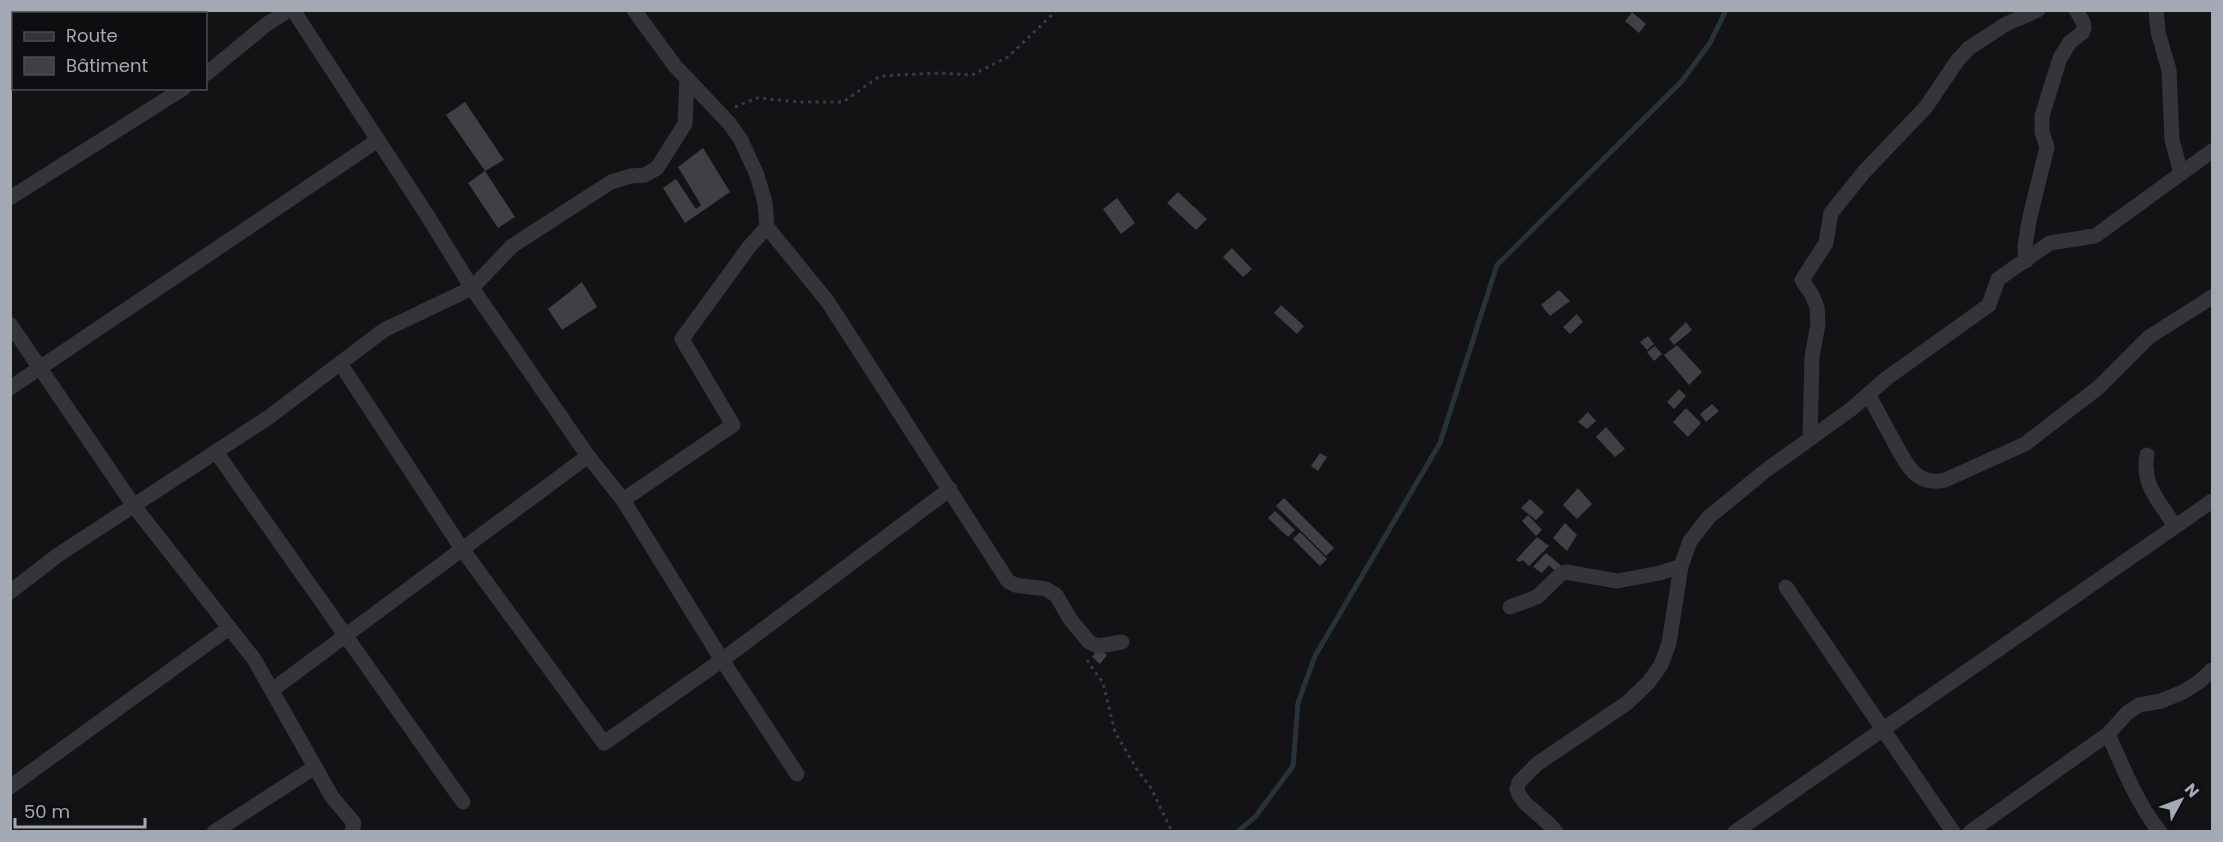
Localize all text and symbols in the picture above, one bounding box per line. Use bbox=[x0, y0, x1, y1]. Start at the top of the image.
legend bbox=[12, 12, 207, 90]
text: Route bbox=[66, 23, 118, 48]
text: Bâtiment bbox=[66, 53, 148, 78]
north arrow bbox=[2151, 770, 2211, 830]
text: N bbox=[2179, 778, 2205, 803]
scale bar bbox=[15, 791, 146, 829]
text: 50 m bbox=[24, 799, 70, 824]

